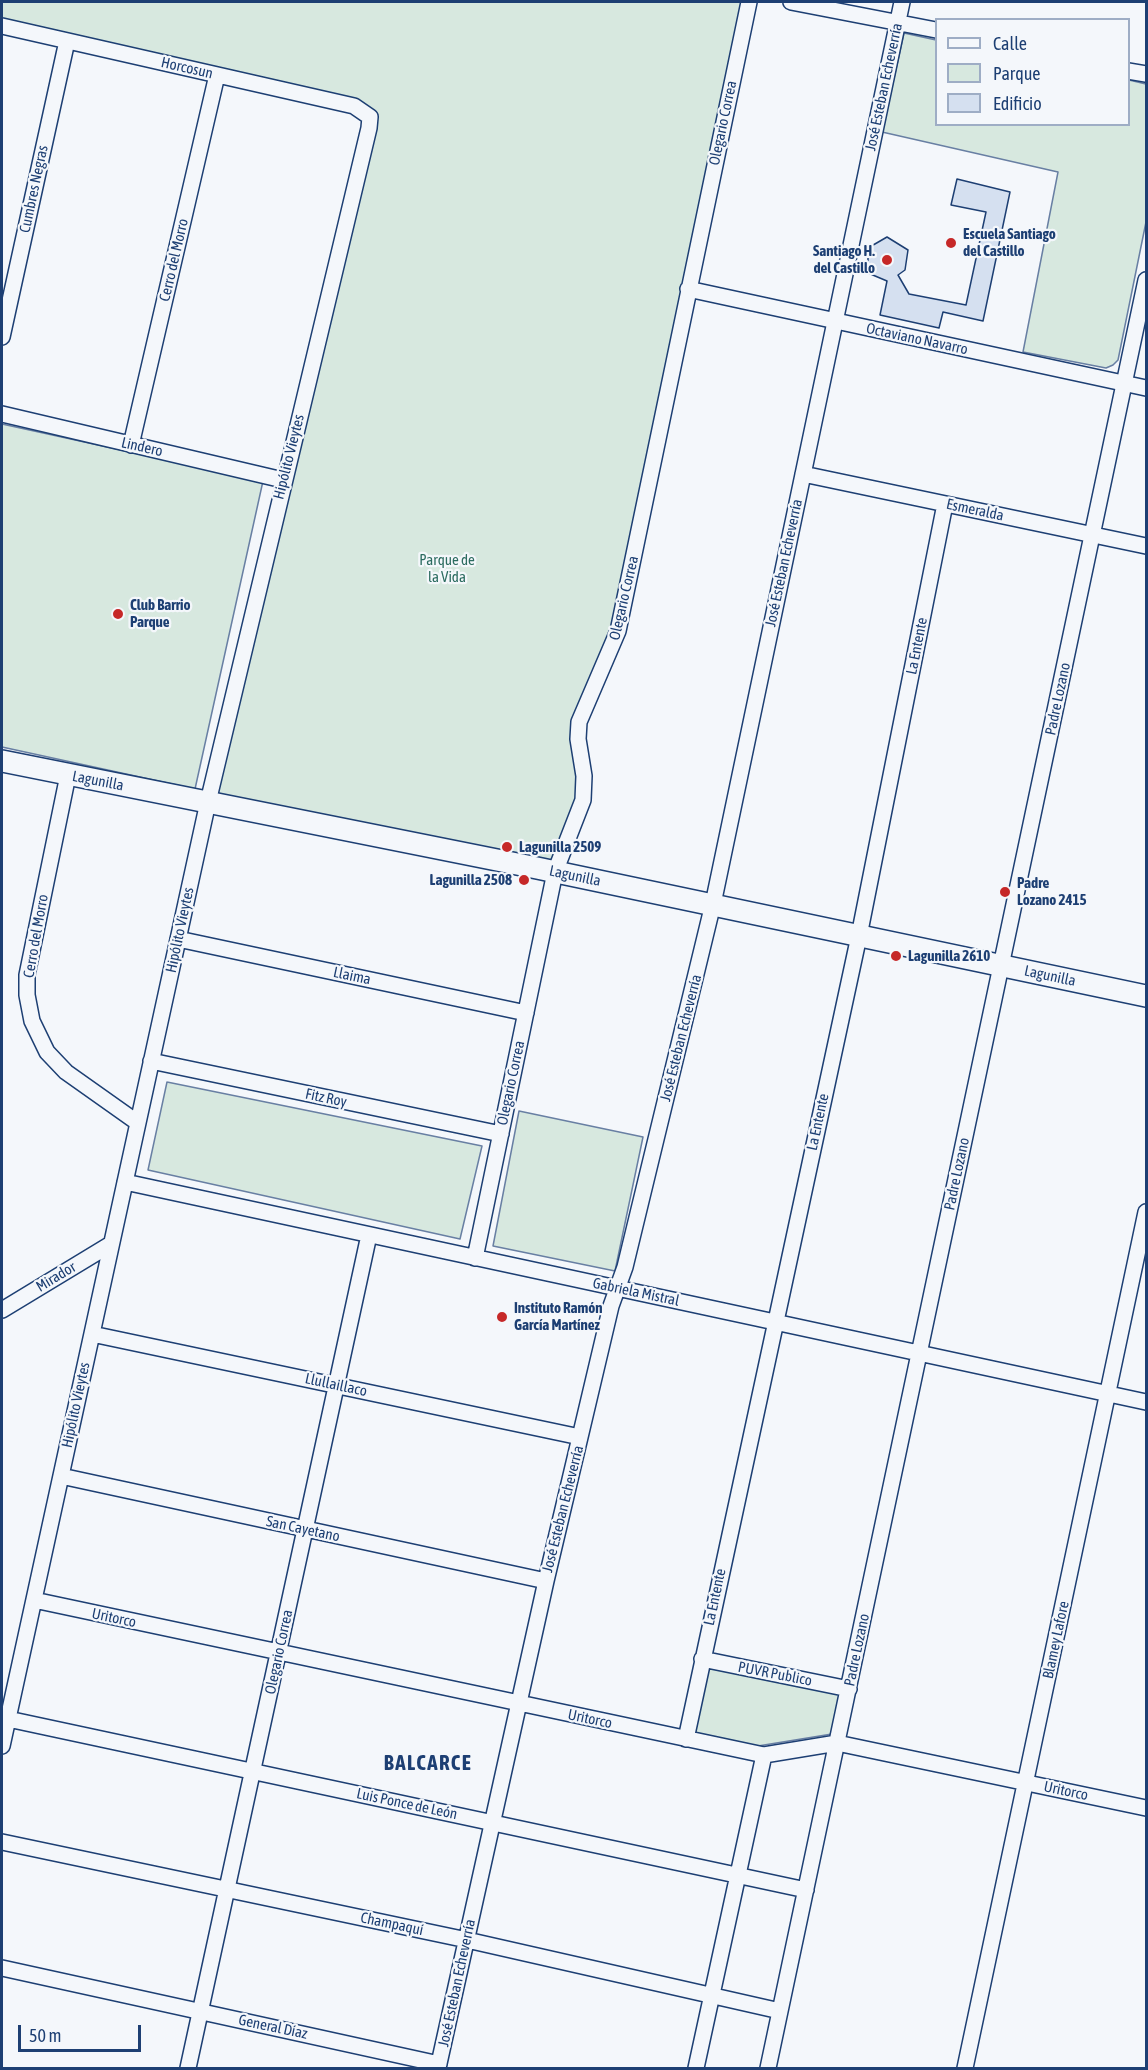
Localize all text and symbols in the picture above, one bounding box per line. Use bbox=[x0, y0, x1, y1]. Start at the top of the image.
legend bbox=[935, 18, 1130, 126]
street label: José Esteban Echeverría bbox=[862, 22, 906, 152]
text: Calle bbox=[993, 33, 1027, 54]
street label: Horcosun bbox=[159, 53, 215, 83]
text: Parque bbox=[993, 63, 1041, 84]
street label: Olegario Correa bbox=[705, 79, 741, 167]
text: Edificio bbox=[993, 93, 1042, 114]
street label: Cumbres Negras bbox=[16, 144, 52, 234]
street label: Cerro del Morro bbox=[156, 217, 192, 303]
place label: Escuela Santiago del Castillo bbox=[963, 225, 1056, 260]
marker: Escuela Santiago del Castillo bbox=[944, 236, 958, 250]
place label: Santiago H. del Castillo bbox=[813, 242, 875, 277]
marker: Santiago H. del Castillo bbox=[880, 253, 894, 267]
street label: Octaviano Navarro bbox=[865, 319, 969, 359]
street label: Hipólito Vieytes bbox=[270, 413, 308, 501]
street label: Lindero bbox=[120, 434, 164, 460]
street label: Esmeralda bbox=[945, 495, 1005, 525]
street label: José Esteban Echeverría bbox=[762, 498, 806, 628]
park label: Parque de la Vida bbox=[419, 551, 475, 586]
street label: Olegario Correa bbox=[606, 554, 642, 642]
place label: Club Barrio Parque bbox=[130, 596, 191, 631]
marker: Club Barrio Parque bbox=[111, 607, 125, 621]
street label: La Entente bbox=[903, 616, 931, 676]
street label: Padre Lozano bbox=[1042, 661, 1074, 737]
street label: Lagunilla bbox=[71, 767, 125, 795]
place label: Lagunilla 2509 bbox=[519, 838, 601, 856]
marker: Lagunilla 2509 bbox=[500, 840, 514, 854]
street label: Lagunilla bbox=[548, 862, 602, 890]
place label: Lagunilla 2508 bbox=[430, 871, 512, 889]
marker: Lagunilla 2508 bbox=[517, 873, 531, 887]
place label: Padre Lozano 2415 bbox=[1017, 874, 1087, 909]
marker: Padre Lozano 2415 bbox=[998, 885, 1012, 899]
street label: Hipólito Vieytes bbox=[162, 886, 198, 974]
street label: Cerro del Morro bbox=[20, 893, 52, 979]
place label: Lagunilla 2610 bbox=[908, 947, 990, 965]
marker: Lagunilla 2610 bbox=[889, 949, 903, 963]
street label: Lagunilla bbox=[1023, 962, 1077, 990]
street label: Llaima bbox=[332, 963, 372, 989]
street label: José Esteban Echeverría bbox=[657, 973, 705, 1103]
street label: Olegario Correa bbox=[493, 1039, 529, 1127]
street label: Fitz Roy bbox=[304, 1085, 348, 1111]
street label: La Entente bbox=[803, 1092, 833, 1152]
street label: Padre Lozano bbox=[941, 1136, 973, 1212]
street label: Mirador bbox=[33, 1258, 79, 1296]
street label: Gabriela Mistral bbox=[591, 1274, 681, 1310]
place label: Instituto Ramón García Martínez bbox=[514, 1299, 603, 1334]
marker: Instituto Ramón García Martínez bbox=[495, 1310, 509, 1324]
street label: Hipólito Vieytes bbox=[58, 1361, 94, 1449]
street label: Llullaillaco bbox=[303, 1370, 369, 1400]
street label: José Esteban Echeverría bbox=[539, 1444, 587, 1574]
street label: San Cayetano bbox=[265, 1512, 341, 1546]
street label: La Entente bbox=[700, 1567, 730, 1627]
street label: Blamey Lafore bbox=[1039, 1600, 1073, 1680]
street label: Uritorco bbox=[90, 1605, 138, 1631]
street label: Olegario Correa bbox=[261, 1608, 297, 1696]
street label: Padre Lozano bbox=[841, 1612, 873, 1688]
street label: PUVR Publico bbox=[737, 1658, 813, 1690]
street label: Uritorco bbox=[566, 1706, 614, 1732]
district label: BALCARCE bbox=[384, 1750, 472, 1776]
street label: Uritorco bbox=[1042, 1778, 1090, 1804]
street label: Luis Ponce de León bbox=[355, 1785, 459, 1823]
street label: Champaquí bbox=[359, 1909, 425, 1939]
street label: José Esteban Echeverría bbox=[435, 1918, 479, 2048]
street label: General Díaz bbox=[237, 2011, 309, 2043]
scale bar bbox=[21, 2013, 144, 2051]
text: 50 m bbox=[29, 2025, 61, 2046]

